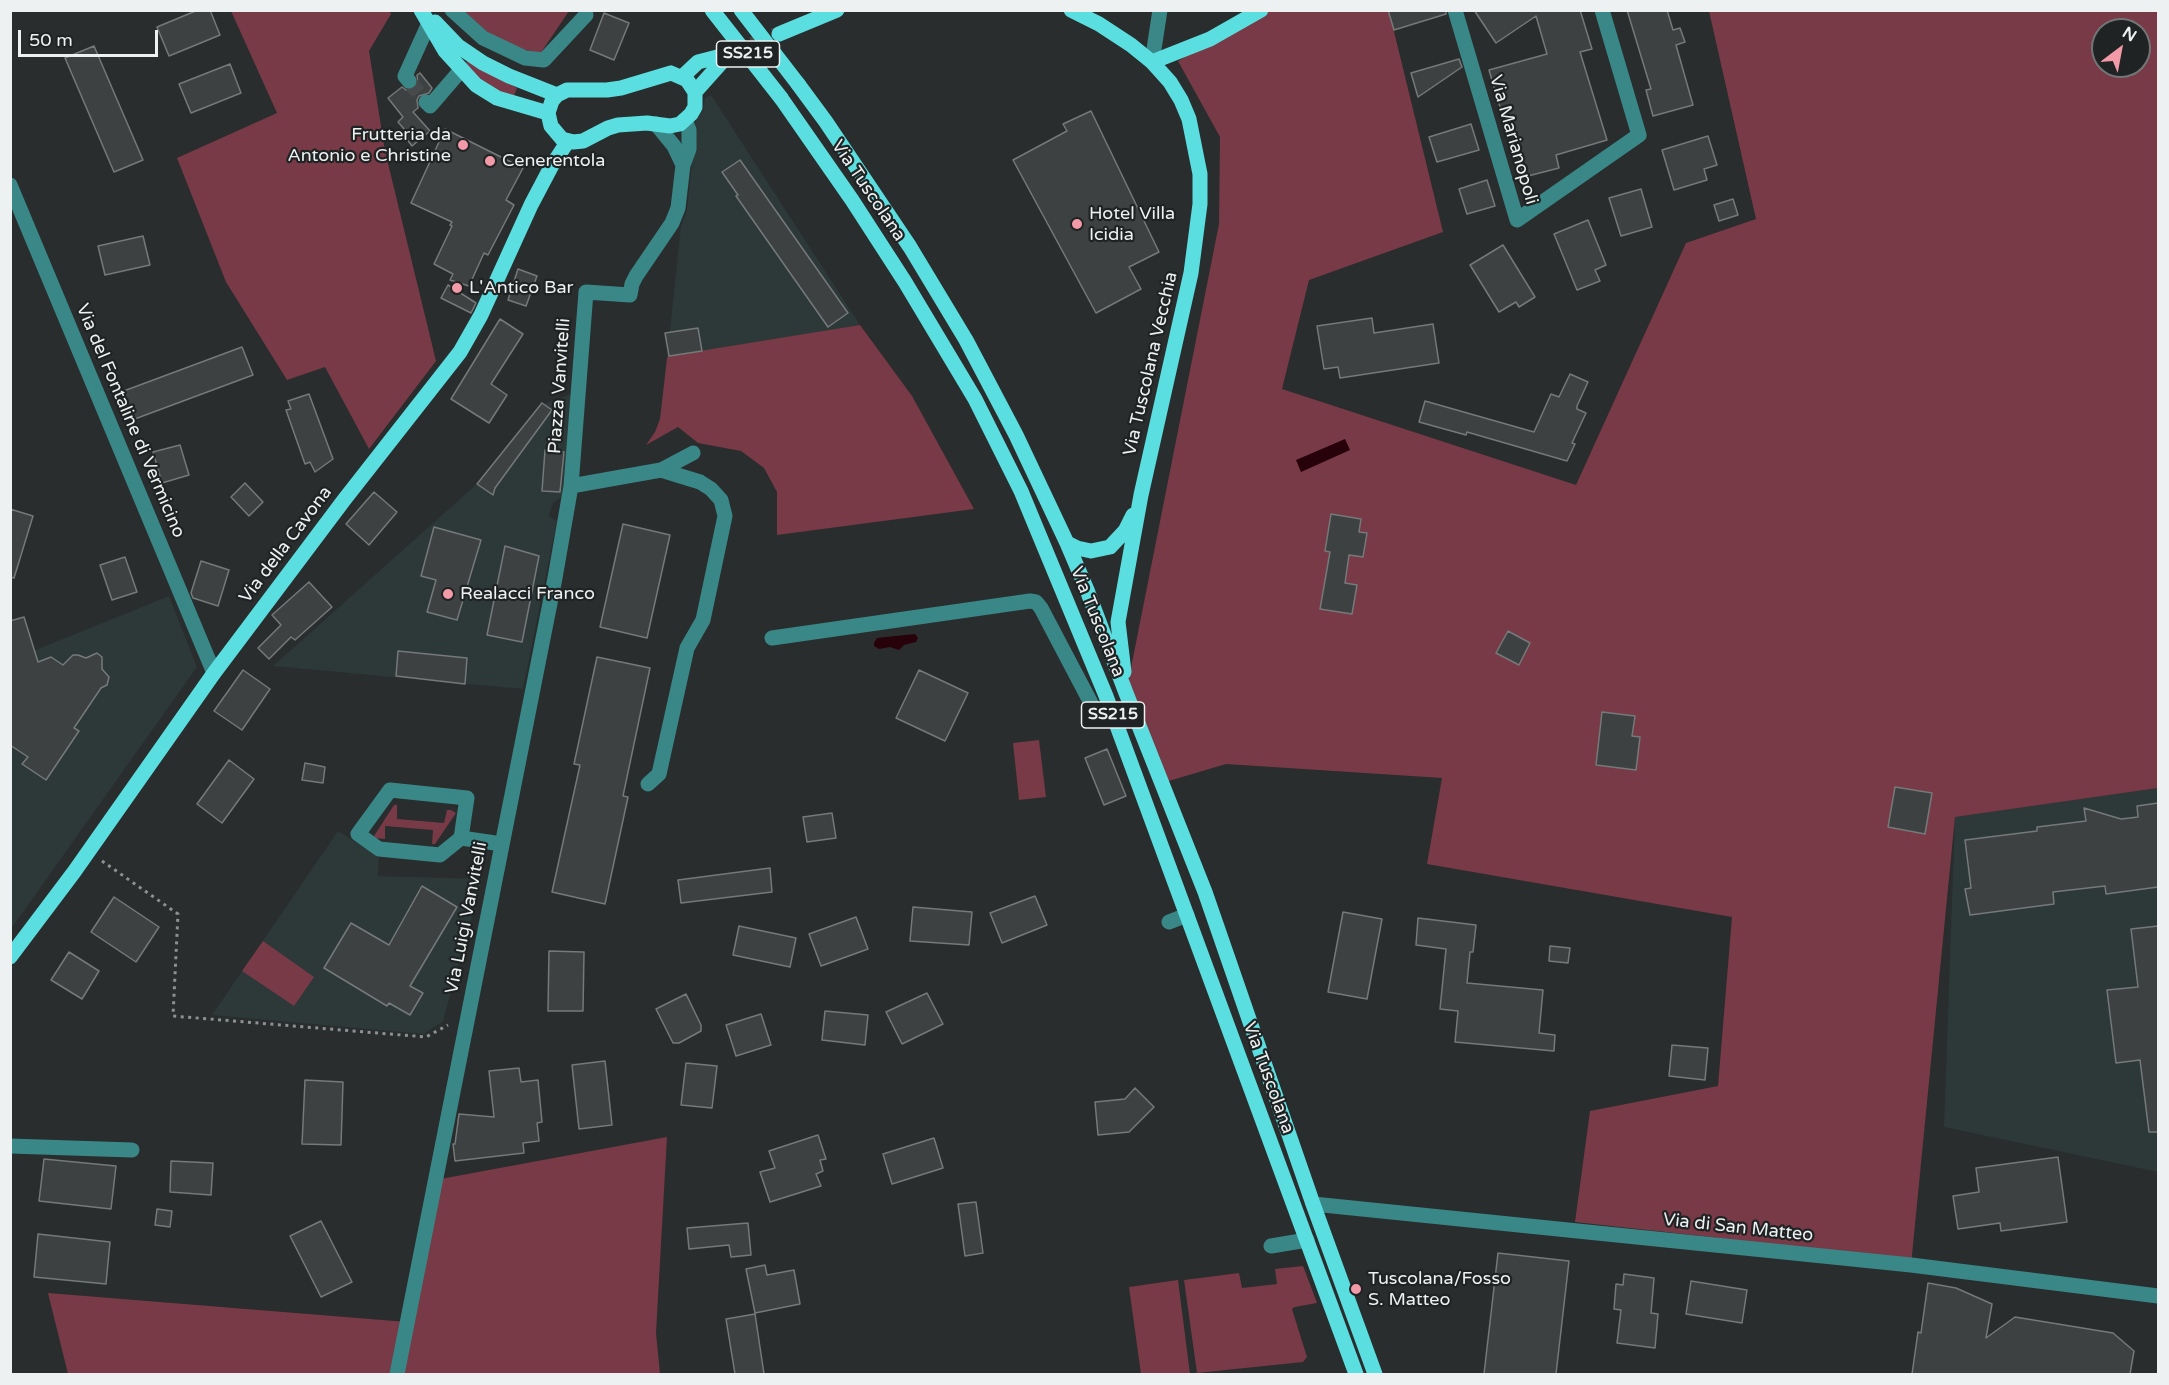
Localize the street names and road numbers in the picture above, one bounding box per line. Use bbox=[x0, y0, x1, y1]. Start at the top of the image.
road number: SS215 bbox=[716, 41, 780, 67]
street label: Via Marianopoli bbox=[1484, 73, 1542, 207]
street label: Via Tuscolana bbox=[826, 136, 910, 246]
street label: Via Tuscolana Vecchia bbox=[1119, 270, 1183, 458]
street label: Via del Fontaline di Vermicino bbox=[71, 301, 189, 541]
street label: Piazza Vanvitelli bbox=[544, 317, 576, 455]
street label: Via della Cavona bbox=[235, 482, 337, 608]
street label: Via Tuscolana bbox=[1065, 564, 1129, 680]
road number: SS215 bbox=[1082, 702, 1144, 728]
street label: Via Luigi Vanvitelli bbox=[442, 840, 492, 996]
street label: Via Tuscolana bbox=[1238, 1019, 1298, 1137]
street label: Via di San Matteo bbox=[1662, 1209, 1814, 1247]

